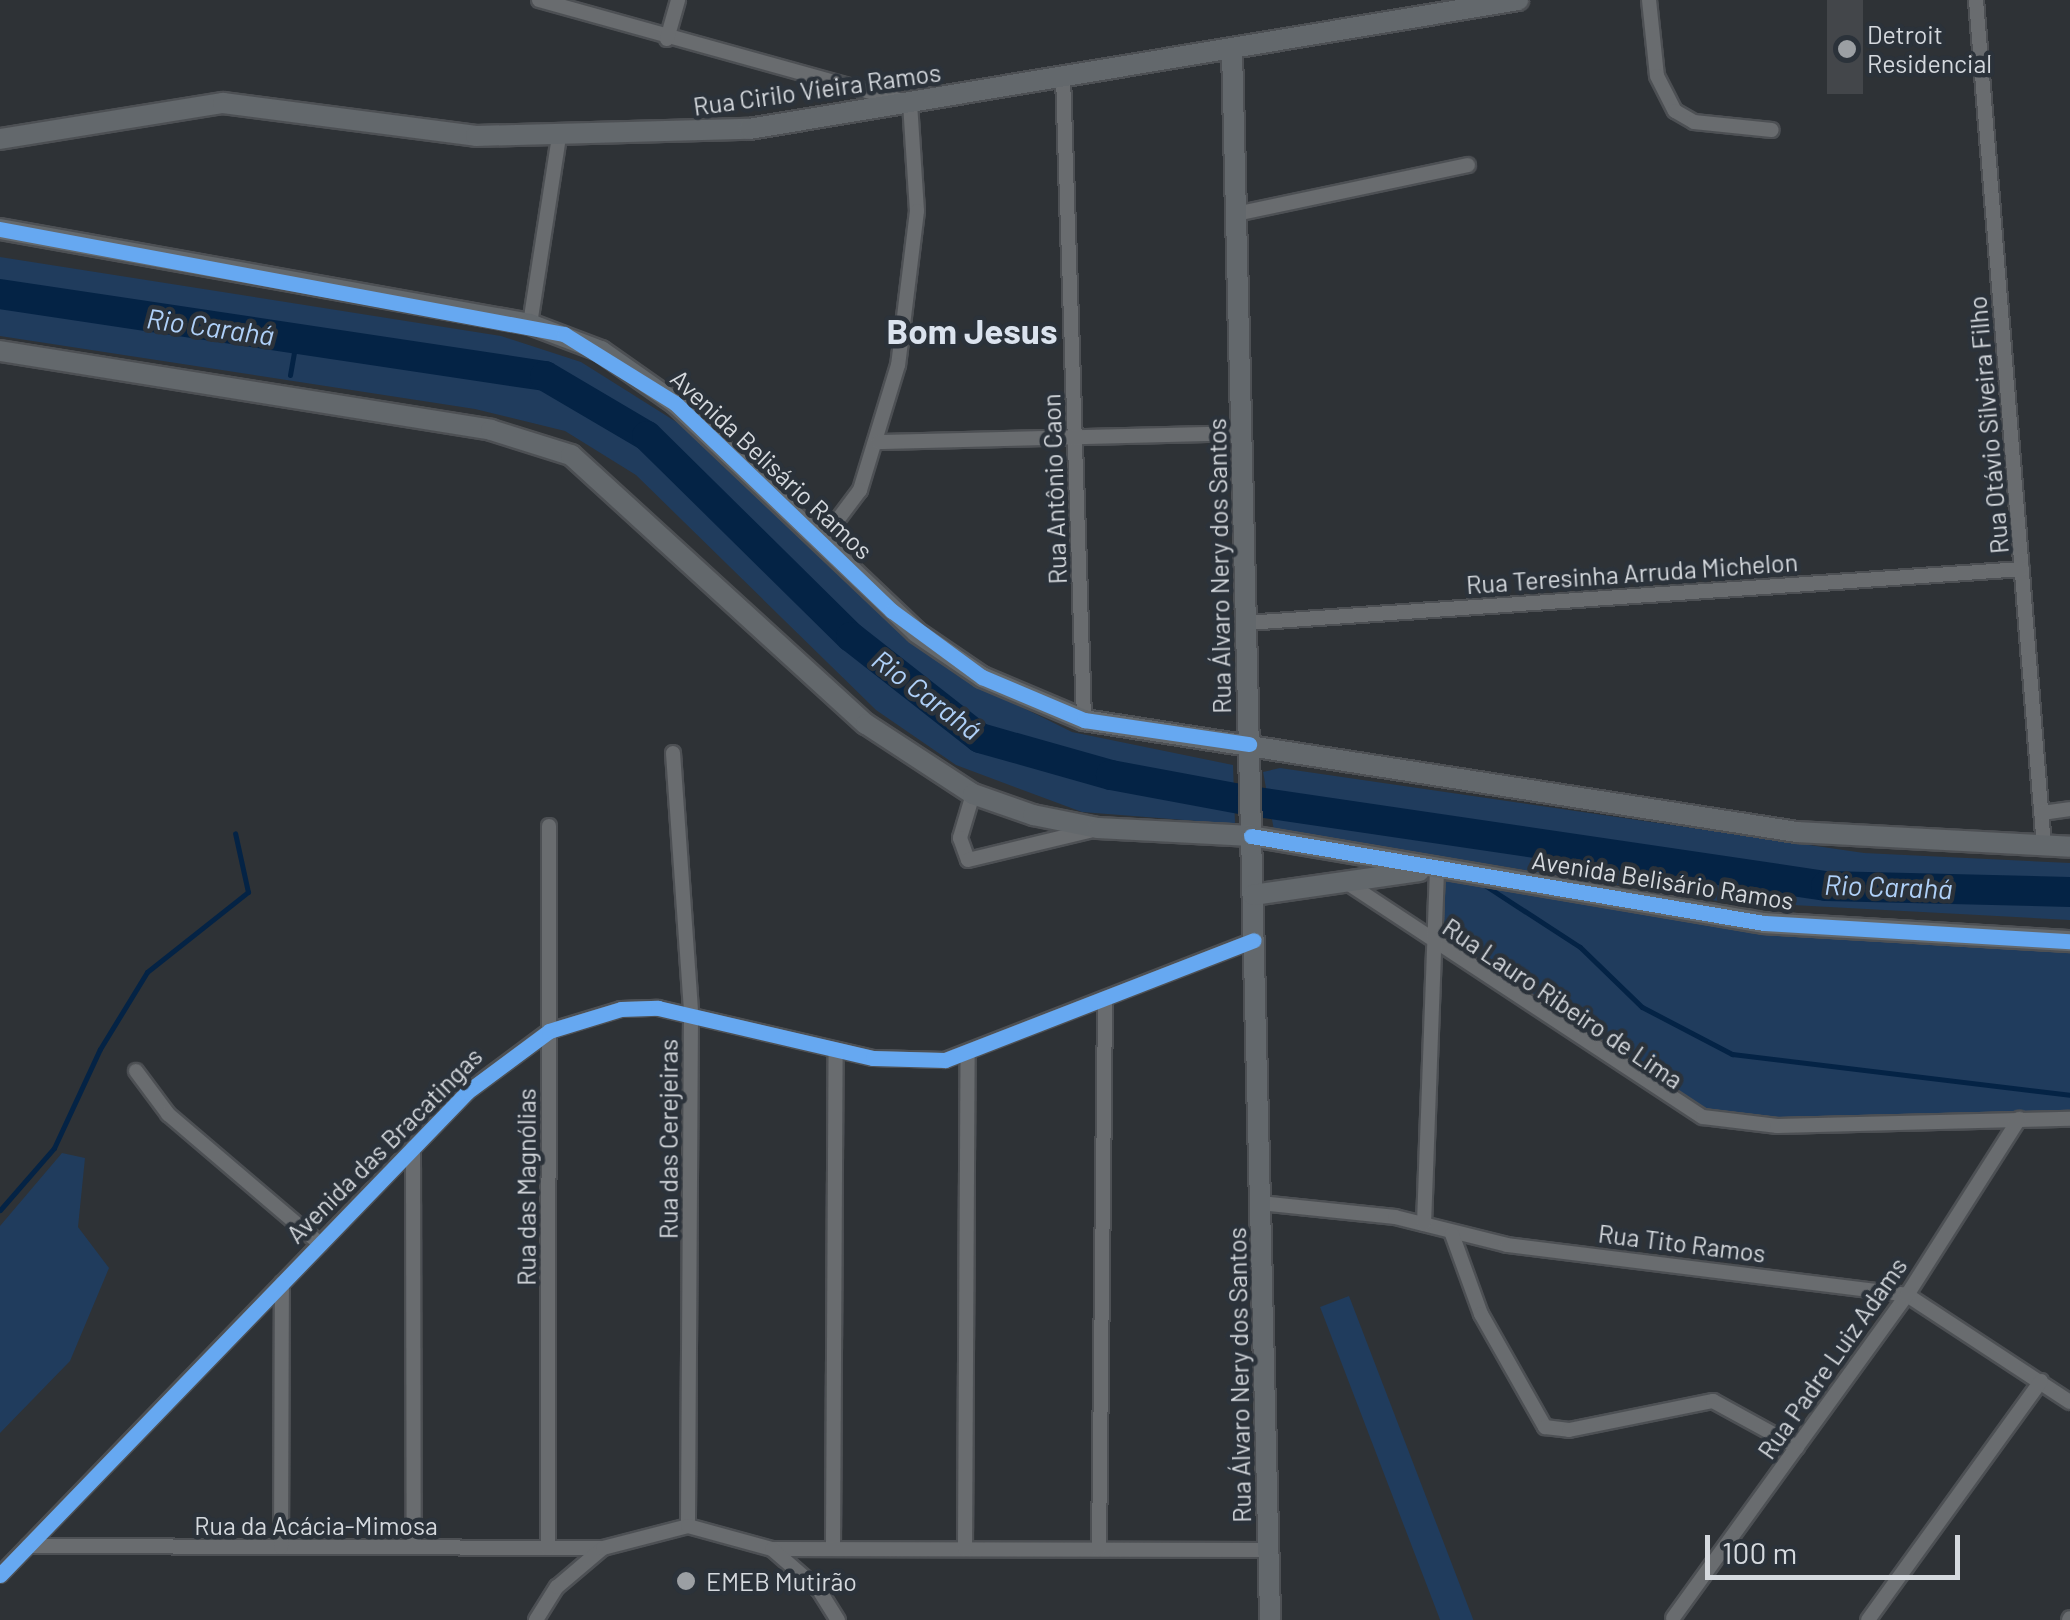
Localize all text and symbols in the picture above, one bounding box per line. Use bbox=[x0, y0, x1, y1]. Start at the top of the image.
place label: Detroit Residencial bbox=[1867, 20, 1992, 79]
marker: Detroit Residencial bbox=[1836, 38, 1858, 60]
street label: Rua Cirilo Vieira Ramos bbox=[691, 57, 943, 121]
street label: Rua Otávio Silveira Filho bbox=[1962, 295, 2014, 555]
water label: Rio Carahá bbox=[144, 300, 276, 352]
district label: Bom Jesus bbox=[887, 309, 1057, 351]
street label: Avenida Belisário Ramos bbox=[665, 363, 879, 565]
street label: Rua Antônio Caon bbox=[1036, 393, 1072, 585]
street label: Rua Álvaro Nery dos Santos bbox=[1201, 418, 1237, 714]
street label: Rua Teresinha Arruda Michelon bbox=[1465, 546, 1799, 600]
water label: Rio Carahá bbox=[866, 642, 988, 746]
street label: Avenida Belisário Ramos bbox=[1530, 844, 1796, 916]
water label: Rio Carahá bbox=[1824, 867, 1952, 905]
street label: Rua Lauro Ribeiro de Lima bbox=[1437, 911, 1689, 1095]
street label: Rua das Cerejeiras bbox=[653, 1039, 683, 1239]
street label: Avenida das Bracatingas bbox=[280, 1041, 488, 1249]
street label: Rua das Magnólias bbox=[511, 1088, 541, 1286]
street label: Rua Tito Ramos bbox=[1597, 1218, 1767, 1268]
street label: Rua Álvaro Nery dos Santos bbox=[1221, 1227, 1257, 1523]
street label: Rua Padre Luiz Adams bbox=[1751, 1252, 1913, 1464]
street label: Rua da Acácia-Mimosa bbox=[194, 1510, 438, 1540]
scale bar bbox=[1710, 1515, 1965, 1577]
text: 100 m bbox=[1722, 1534, 1797, 1570]
place label: EMEB Mutirão bbox=[706, 1566, 857, 1596]
marker: EMEB Mutirão bbox=[675, 1570, 697, 1592]

